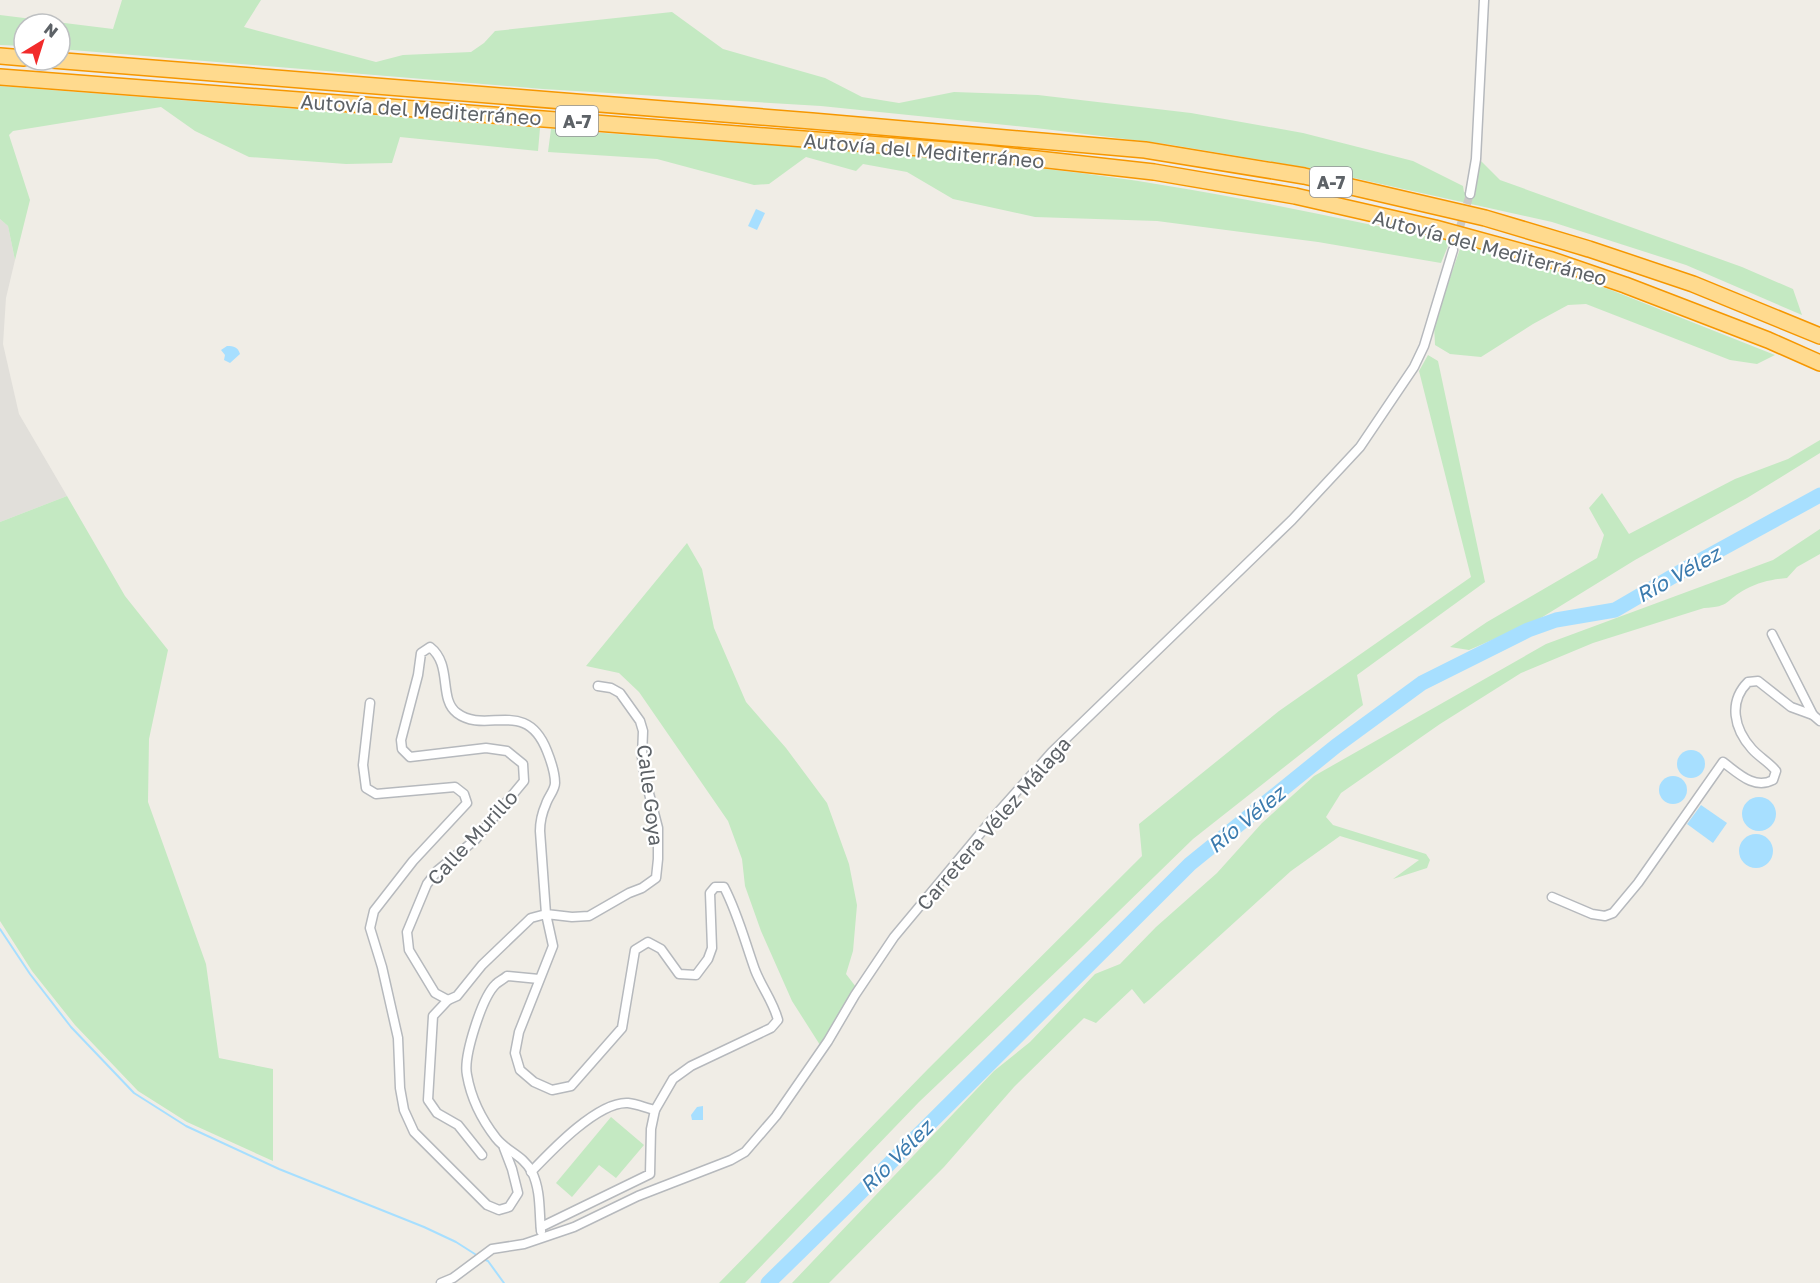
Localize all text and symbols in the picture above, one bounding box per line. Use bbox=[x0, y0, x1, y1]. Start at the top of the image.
north arrow bbox=[12, 12, 72, 72]
text: N bbox=[40, 19, 62, 42]
street label: Autovía del Mediterráneo bbox=[300, 89, 542, 129]
road number: A-7 bbox=[556, 106, 598, 136]
street label: Autovía del Mediterráneo bbox=[803, 128, 1045, 172]
road number: A-7 bbox=[1310, 167, 1352, 197]
street label: Autovía del Mediterráneo bbox=[1370, 204, 1610, 290]
water label: Río Vélez bbox=[1631, 539, 1727, 608]
street label: Carretera Vélez Málaga bbox=[911, 731, 1075, 915]
street label: Calle Goya bbox=[633, 743, 669, 847]
water label: Río Vélez bbox=[1202, 778, 1292, 858]
street label: Calle Murillo bbox=[422, 785, 522, 889]
water label: Río Vélez bbox=[854, 1113, 939, 1198]

